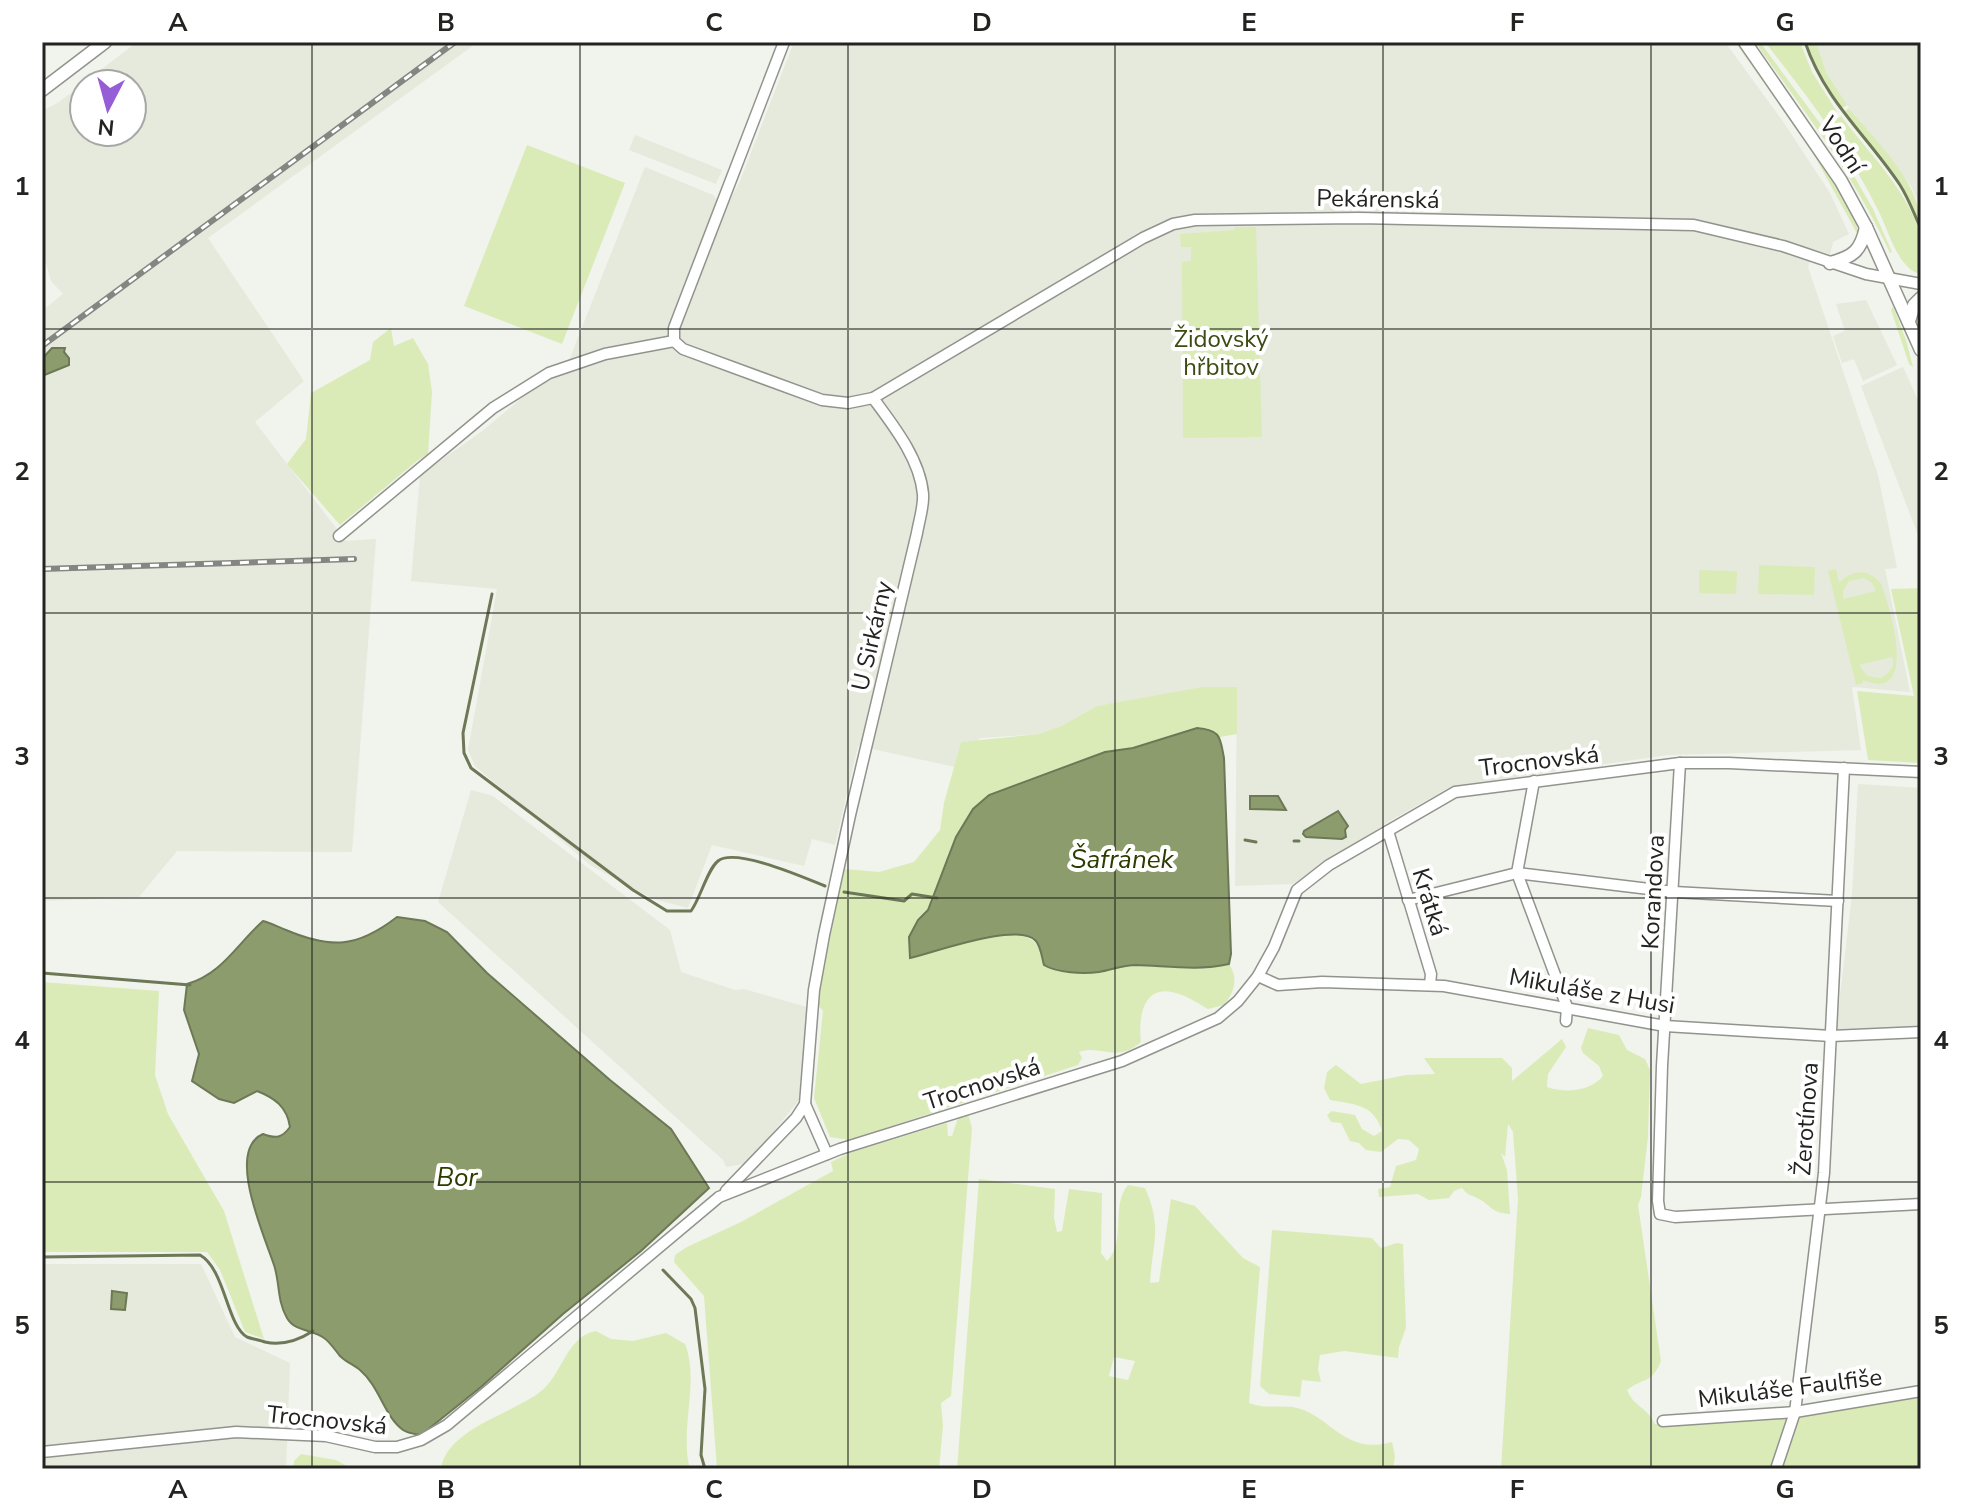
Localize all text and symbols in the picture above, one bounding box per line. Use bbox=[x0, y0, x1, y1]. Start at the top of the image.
text: A bbox=[168, 5, 188, 40]
text: B bbox=[437, 5, 455, 40]
text: C bbox=[705, 5, 723, 40]
text: D bbox=[972, 5, 992, 40]
text: E bbox=[1241, 5, 1257, 40]
text: F bbox=[1510, 5, 1524, 40]
text: G bbox=[1775, 5, 1795, 40]
north arrow bbox=[68, 68, 148, 148]
street label: Vodní bbox=[1811, 110, 1873, 181]
text: N bbox=[96, 111, 116, 143]
text: 1 bbox=[14, 169, 30, 204]
text: 1 bbox=[1933, 169, 1949, 204]
street label: Pekárenská bbox=[1316, 182, 1440, 216]
park label: Židovský hřbitov bbox=[1174, 323, 1269, 383]
text: 2 bbox=[14, 454, 30, 489]
text: 2 bbox=[1933, 454, 1949, 489]
street label: U Sirkárny bbox=[844, 577, 900, 694]
street label: Trocnovská bbox=[1477, 738, 1601, 784]
text: 3 bbox=[14, 739, 30, 774]
text: 3 bbox=[1933, 739, 1949, 774]
street label: Korandova bbox=[1634, 834, 1672, 950]
water label: Šafránek bbox=[1071, 842, 1174, 877]
street label: Krátká bbox=[1405, 864, 1455, 940]
street label: Mikuláše z Husi bbox=[1507, 961, 1677, 1021]
text: 4 bbox=[14, 1023, 30, 1058]
text: 4 bbox=[1933, 1023, 1949, 1058]
street label: Trocnovská bbox=[920, 1050, 1044, 1118]
street label: Žerotínova bbox=[1786, 1061, 1826, 1177]
water label: Bor bbox=[436, 1160, 478, 1195]
text: 5 bbox=[14, 1308, 30, 1343]
text: 5 bbox=[1933, 1308, 1949, 1343]
street label: Mikuláše Faulfiše bbox=[1696, 1361, 1884, 1415]
street label: Trocnovská bbox=[265, 1398, 389, 1442]
text: A bbox=[168, 1472, 188, 1507]
text: B bbox=[437, 1472, 455, 1507]
text: C bbox=[705, 1472, 723, 1507]
text: D bbox=[972, 1472, 992, 1507]
text: E bbox=[1241, 1472, 1257, 1507]
text: F bbox=[1510, 1472, 1524, 1507]
text: G bbox=[1775, 1472, 1795, 1507]

